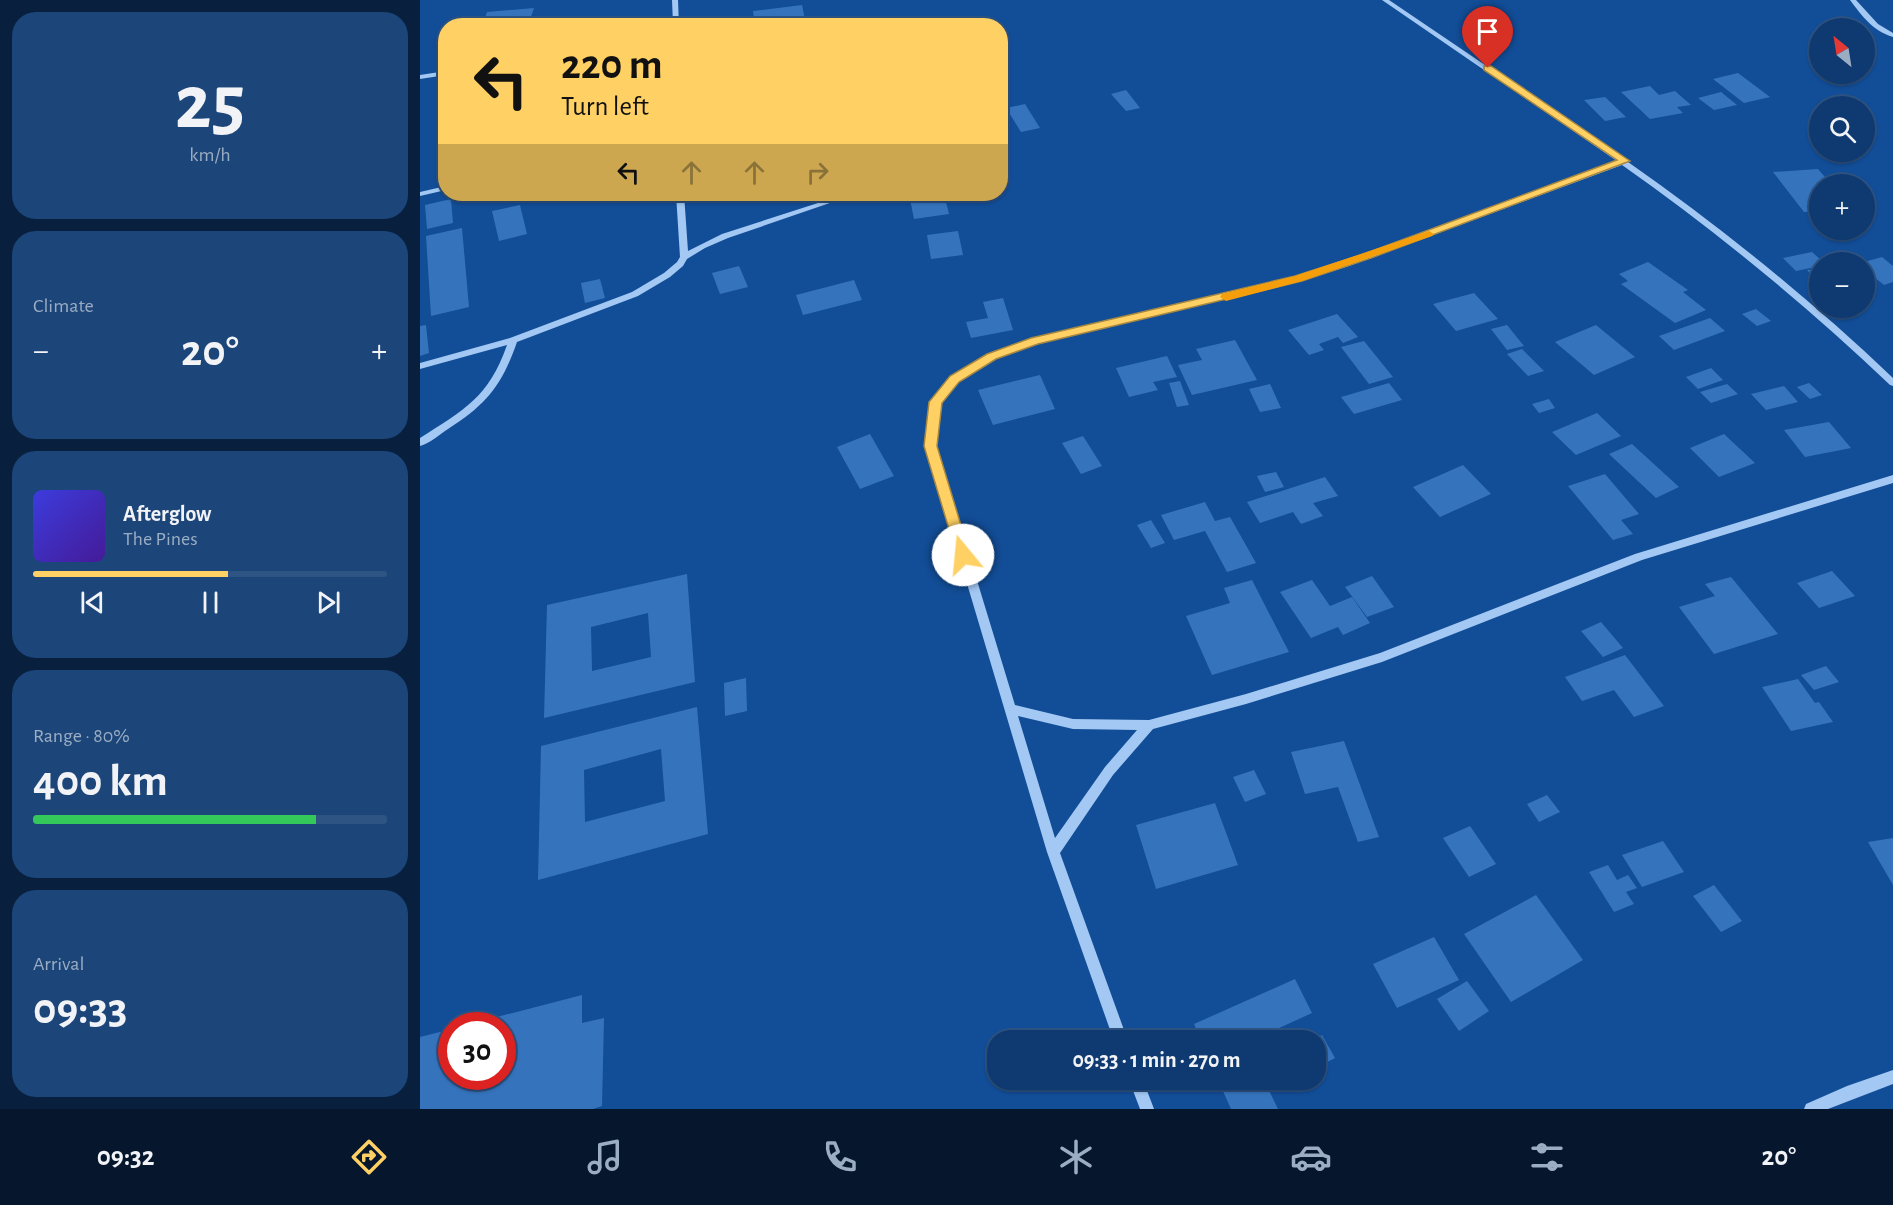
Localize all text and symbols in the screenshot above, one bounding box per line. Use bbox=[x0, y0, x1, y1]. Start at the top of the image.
pin bbox=[1462, 6, 1513, 68]
icon: arrive bbox=[1471, 15, 1504, 48]
north arrow bbox=[1809, 18, 1875, 84]
map controls bbox=[1809, 18, 1875, 318]
icon: left bbox=[462, 42, 540, 120]
text: 220 m bbox=[561, 44, 663, 86]
text: 25 bbox=[175, 65, 245, 143]
text: Turn left bbox=[561, 93, 649, 120]
button: search bbox=[1809, 96, 1875, 162]
text: km/h bbox=[189, 145, 231, 165]
icon: left bbox=[612, 156, 645, 189]
icon: ahead bbox=[675, 156, 708, 189]
icon: ahead bbox=[738, 156, 771, 189]
icon: right bbox=[801, 156, 834, 189]
button: + bbox=[1809, 174, 1875, 240]
button: − bbox=[1809, 252, 1875, 318]
text: Climate bbox=[33, 296, 94, 316]
text: 20° bbox=[181, 329, 239, 374]
text: − bbox=[33, 335, 49, 368]
text: + bbox=[371, 335, 387, 368]
text: Afterglow bbox=[123, 503, 211, 525]
position arrow bbox=[931, 523, 995, 587]
text: The Pines bbox=[123, 529, 198, 549]
icon: previous bbox=[76, 586, 109, 619]
icon: pause bbox=[194, 586, 227, 619]
icon: next bbox=[312, 586, 345, 619]
text: Range · 80% bbox=[33, 726, 130, 746]
text: 400 km bbox=[33, 759, 168, 804]
text: Arrival bbox=[33, 954, 84, 974]
text: 09:33 bbox=[33, 987, 127, 1032]
speed limit sign: 30 bbox=[438, 1012, 516, 1090]
text: 09:33 · 1 min · 270 m bbox=[1072, 1049, 1241, 1071]
icon: directions bbox=[348, 1136, 390, 1178]
icon: music bbox=[584, 1136, 626, 1178]
icon: phone bbox=[819, 1136, 861, 1178]
icon: climate bbox=[1055, 1136, 1097, 1178]
icon: car bbox=[1290, 1136, 1332, 1178]
icon: filters bbox=[1526, 1136, 1568, 1178]
text: 09:32 bbox=[97, 1143, 154, 1170]
text: 20° bbox=[1761, 1143, 1796, 1170]

